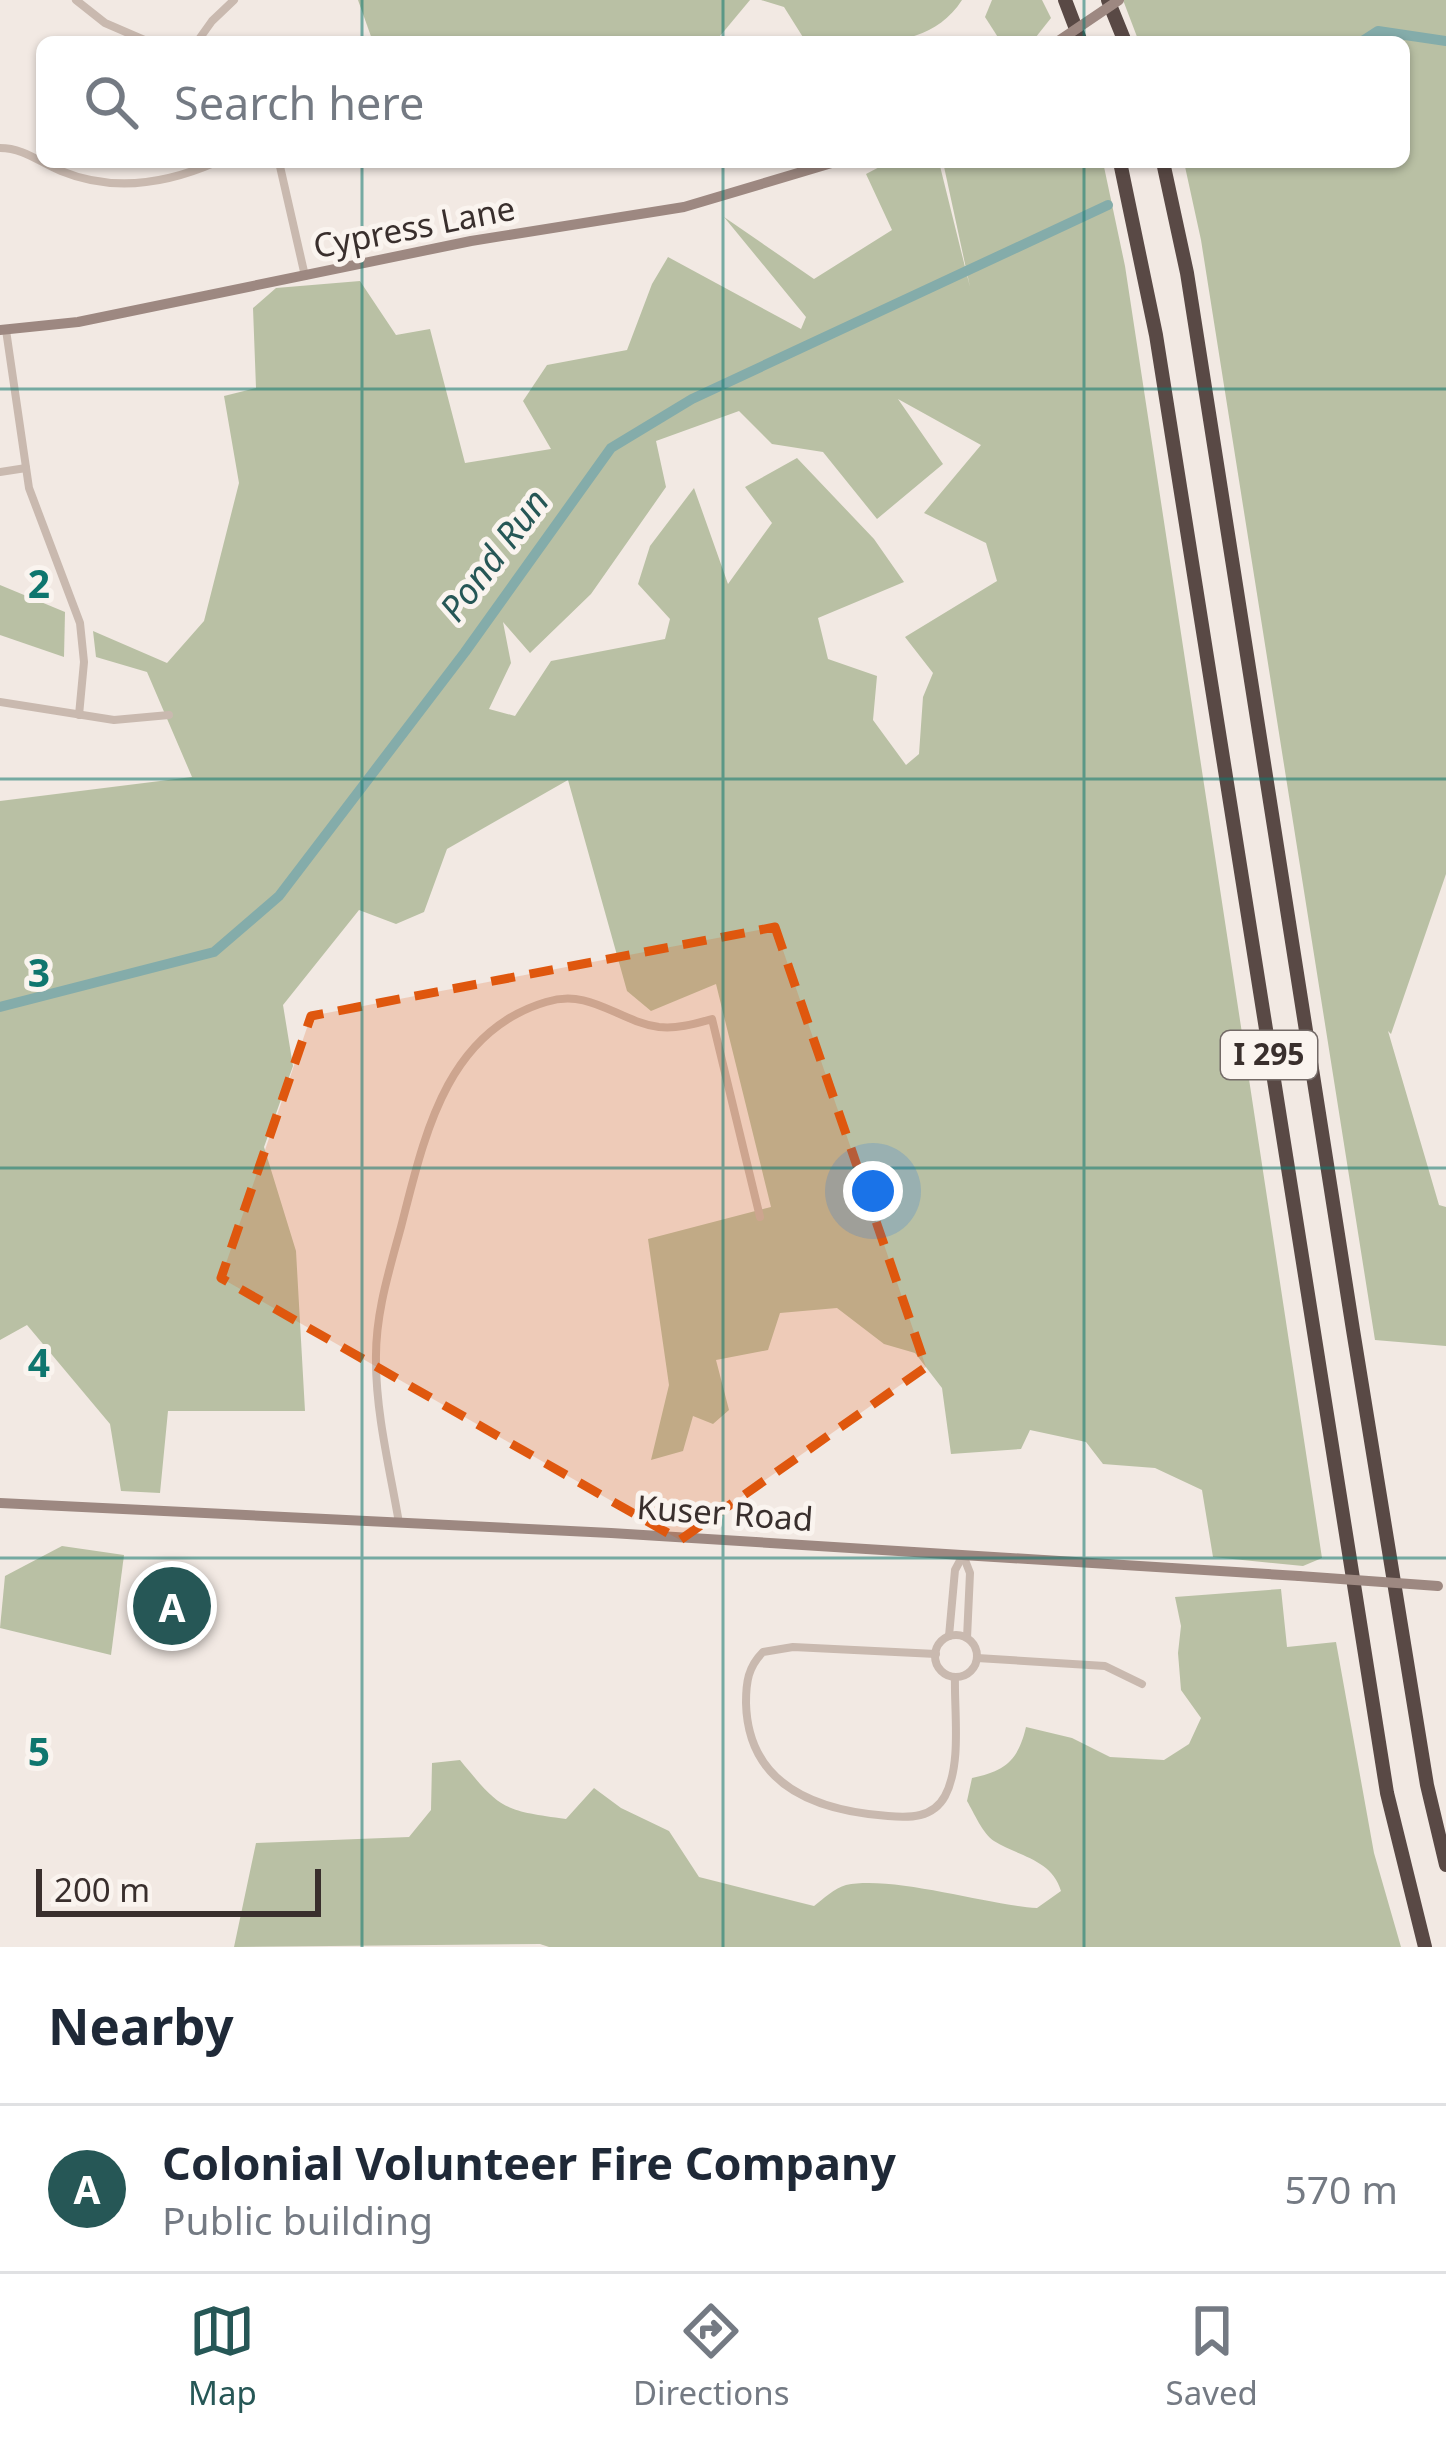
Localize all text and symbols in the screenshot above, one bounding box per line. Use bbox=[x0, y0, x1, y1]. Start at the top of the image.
search box bbox=[36, 36, 1410, 168]
icon: search bbox=[78, 69, 144, 135]
text: Search here bbox=[174, 72, 424, 133]
street label: Cypress Lane bbox=[309, 185, 519, 268]
water label: Pond Run bbox=[428, 478, 560, 631]
text: 2 bbox=[28, 556, 50, 609]
text: 3 bbox=[28, 945, 50, 998]
road number: I 295 bbox=[1221, 1031, 1317, 1079]
your location bbox=[843, 1161, 903, 1221]
text: 4 bbox=[28, 1335, 50, 1388]
street label: Kuser Road bbox=[635, 1484, 815, 1541]
pin: A bbox=[133, 1561, 211, 1651]
text: 5 bbox=[28, 1724, 50, 1777]
scale bar bbox=[36, 1863, 321, 1916]
text: 200 m bbox=[54, 1867, 150, 1912]
text: Nearby bbox=[48, 1990, 234, 2060]
text: Colonial Volunteer Fire Company bbox=[162, 2132, 896, 2193]
text: A bbox=[74, 2162, 101, 2215]
text: 570 m bbox=[1284, 2162, 1398, 2215]
text: Public building bbox=[162, 2193, 433, 2246]
tab: Map bbox=[188, 2298, 257, 2415]
tab: Directions bbox=[633, 2298, 790, 2415]
tab: Saved bbox=[1166, 2298, 1258, 2415]

